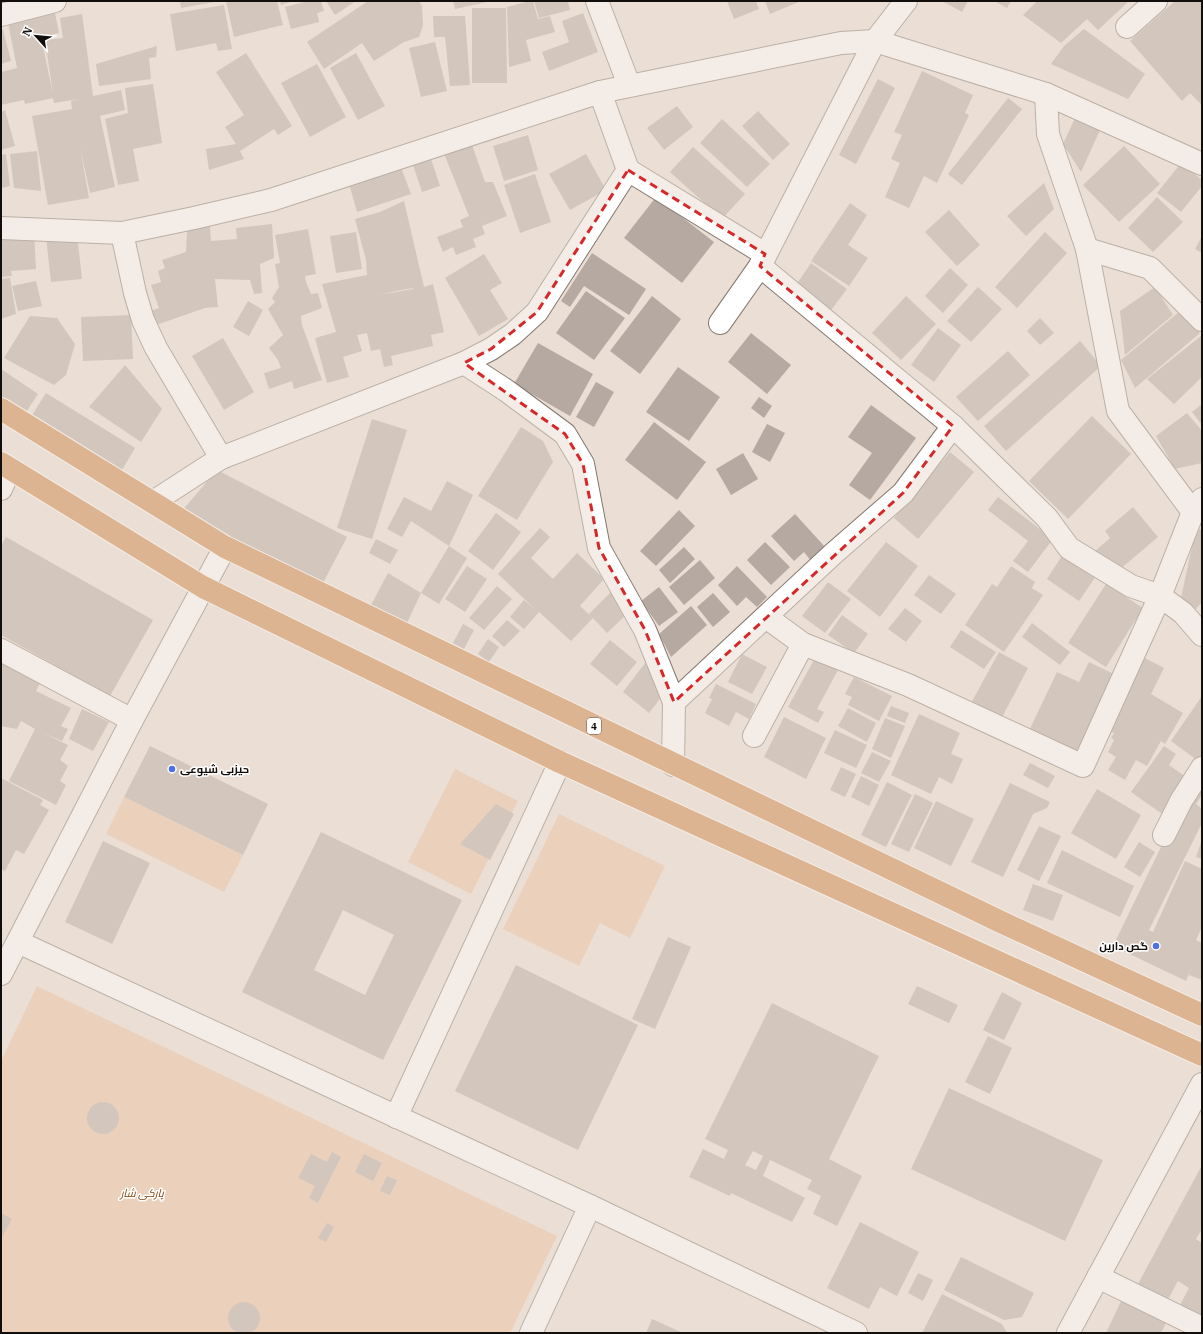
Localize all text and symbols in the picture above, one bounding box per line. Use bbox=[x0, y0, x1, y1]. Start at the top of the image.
north arrow bbox=[16, 16, 56, 56]
text: N bbox=[19, 24, 35, 39]
road number: 4 bbox=[587, 718, 601, 734]
place label: حیزبی شیوعی bbox=[180, 762, 249, 777]
marker: حیزبی شیوعی bbox=[167, 764, 177, 774]
place label: گص دارین bbox=[1099, 939, 1148, 953]
marker: گص دارین bbox=[1151, 941, 1161, 951]
park label: پاركى شار bbox=[118, 1186, 165, 1201]

